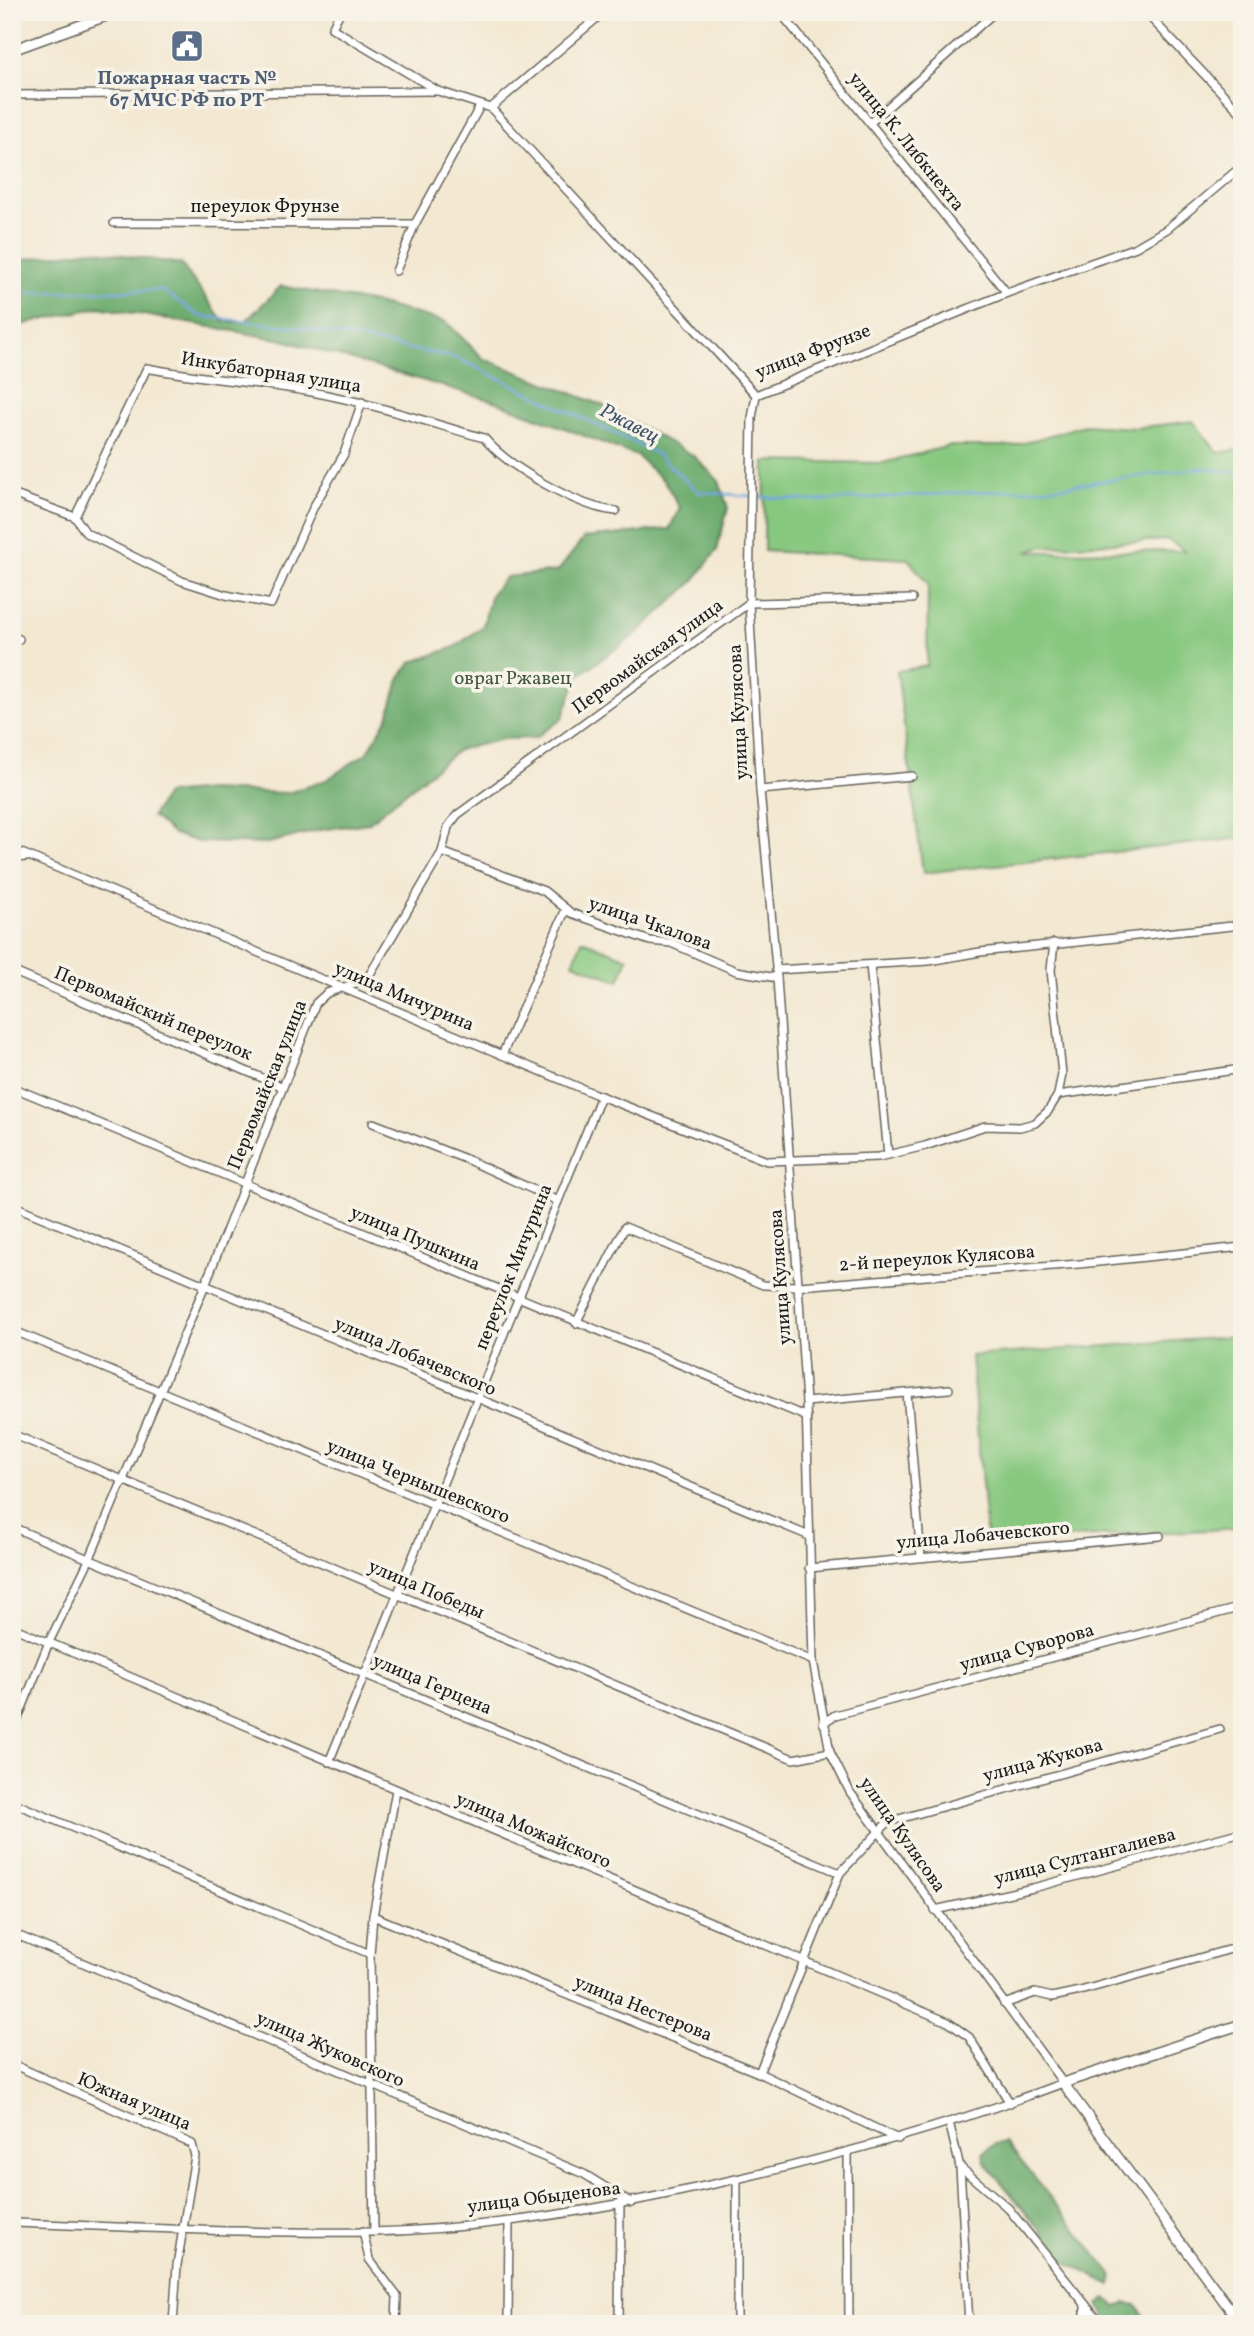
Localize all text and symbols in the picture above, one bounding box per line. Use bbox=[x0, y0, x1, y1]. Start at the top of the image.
public building icon: Пожарная часть № 67 МЧС РФ по РТ bbox=[168, 27, 206, 65]
place label: Пожарная часть № 67 МЧС РФ по РТ bbox=[98, 66, 276, 114]
street label: улица К. Либкнехта bbox=[842, 67, 970, 217]
street label: переулок Фрунзе bbox=[191, 194, 339, 220]
street label: улица Фрунзе bbox=[751, 318, 875, 386]
street label: Инкубаторная улица bbox=[179, 346, 363, 400]
water label: Ржавец bbox=[594, 397, 664, 451]
street label: Первомайская улица bbox=[567, 593, 729, 721]
street label: улица Кулясова bbox=[722, 643, 756, 781]
park label: овраг Ржавец bbox=[454, 666, 572, 692]
street label: улица Чкалова bbox=[585, 891, 715, 957]
street label: улица Мичурина bbox=[330, 956, 478, 1038]
street label: Первомайский переулок bbox=[50, 960, 256, 1068]
street label: Первомайская улица bbox=[222, 996, 314, 1174]
street label: переулок Мичурина bbox=[469, 1180, 559, 1354]
street label: улица Пушкина bbox=[346, 1200, 484, 1278]
street label: улица Кулясова bbox=[763, 1208, 799, 1346]
street label: 2-й переулок Кулясова bbox=[838, 1239, 1036, 1279]
street label: улица Лобачевского bbox=[330, 1311, 500, 1403]
street label: улица Чернышевского bbox=[322, 1433, 514, 1531]
street label: улица Лобачевского bbox=[895, 1515, 1071, 1557]
street label: улица Победы bbox=[364, 1554, 488, 1626]
street label: улица Суворова bbox=[957, 1618, 1097, 1678]
street label: улица Герцена bbox=[368, 1648, 496, 1722]
street label: улица Жукова bbox=[980, 1733, 1106, 1789]
street label: улица Кулясова bbox=[852, 1772, 952, 1898]
street label: улица Можайского bbox=[451, 1786, 615, 1876]
street label: улица Султангалиева bbox=[991, 1822, 1179, 1892]
street label: улица Нестерова bbox=[570, 1969, 716, 2049]
street label: улица Жуковского bbox=[251, 2006, 409, 2094]
street label: Южная улица bbox=[73, 2066, 195, 2138]
street label: улица Обыденова bbox=[466, 2176, 622, 2220]

